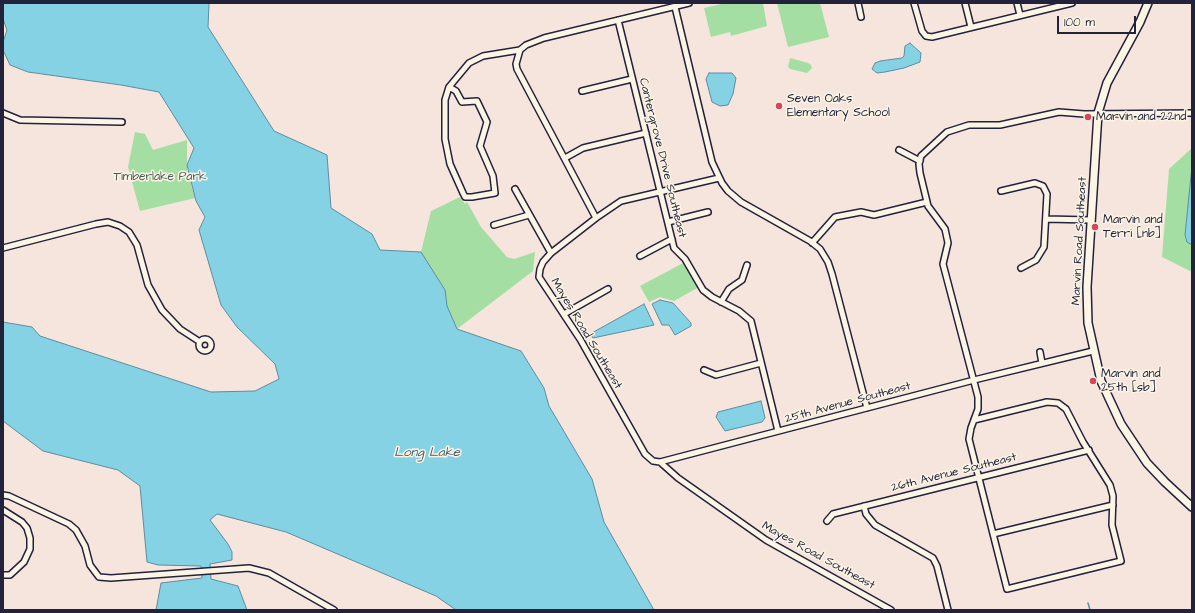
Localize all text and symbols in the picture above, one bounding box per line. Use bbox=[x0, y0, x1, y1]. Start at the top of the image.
scale bar bbox=[1059, 8, 1138, 34]
text: 100 m bbox=[1064, 14, 1095, 31]
street label: Cantergrove Drive Southeast bbox=[635, 77, 689, 239]
place label: Seven Oaks Elementary School bbox=[787, 92, 890, 120]
marker: Seven Oaks Elementary School bbox=[774, 101, 784, 111]
place label: Marvin and 22nd bbox=[1096, 110, 1186, 124]
marker: Marvin and 22nd bbox=[1083, 112, 1093, 122]
park label: Timberlake Park bbox=[114, 170, 206, 184]
street label: Marvin Road Southeast bbox=[1069, 176, 1091, 306]
place label: Marvin and Terri [nb] bbox=[1103, 213, 1163, 241]
marker: Marvin and Terri [nb] bbox=[1090, 222, 1100, 232]
street label: Mayes Road Southeast bbox=[547, 276, 625, 392]
place label: Marvin and 25th [sb] bbox=[1101, 367, 1161, 395]
marker: Marvin and 25th [sb] bbox=[1088, 376, 1098, 386]
street label: 25th Avenue Southeast bbox=[784, 379, 912, 427]
water label: Long Lake bbox=[394, 445, 460, 461]
street label: 26th Avenue Southeast bbox=[890, 450, 1018, 496]
street label: Mayes Road Southeast bbox=[759, 519, 877, 593]

